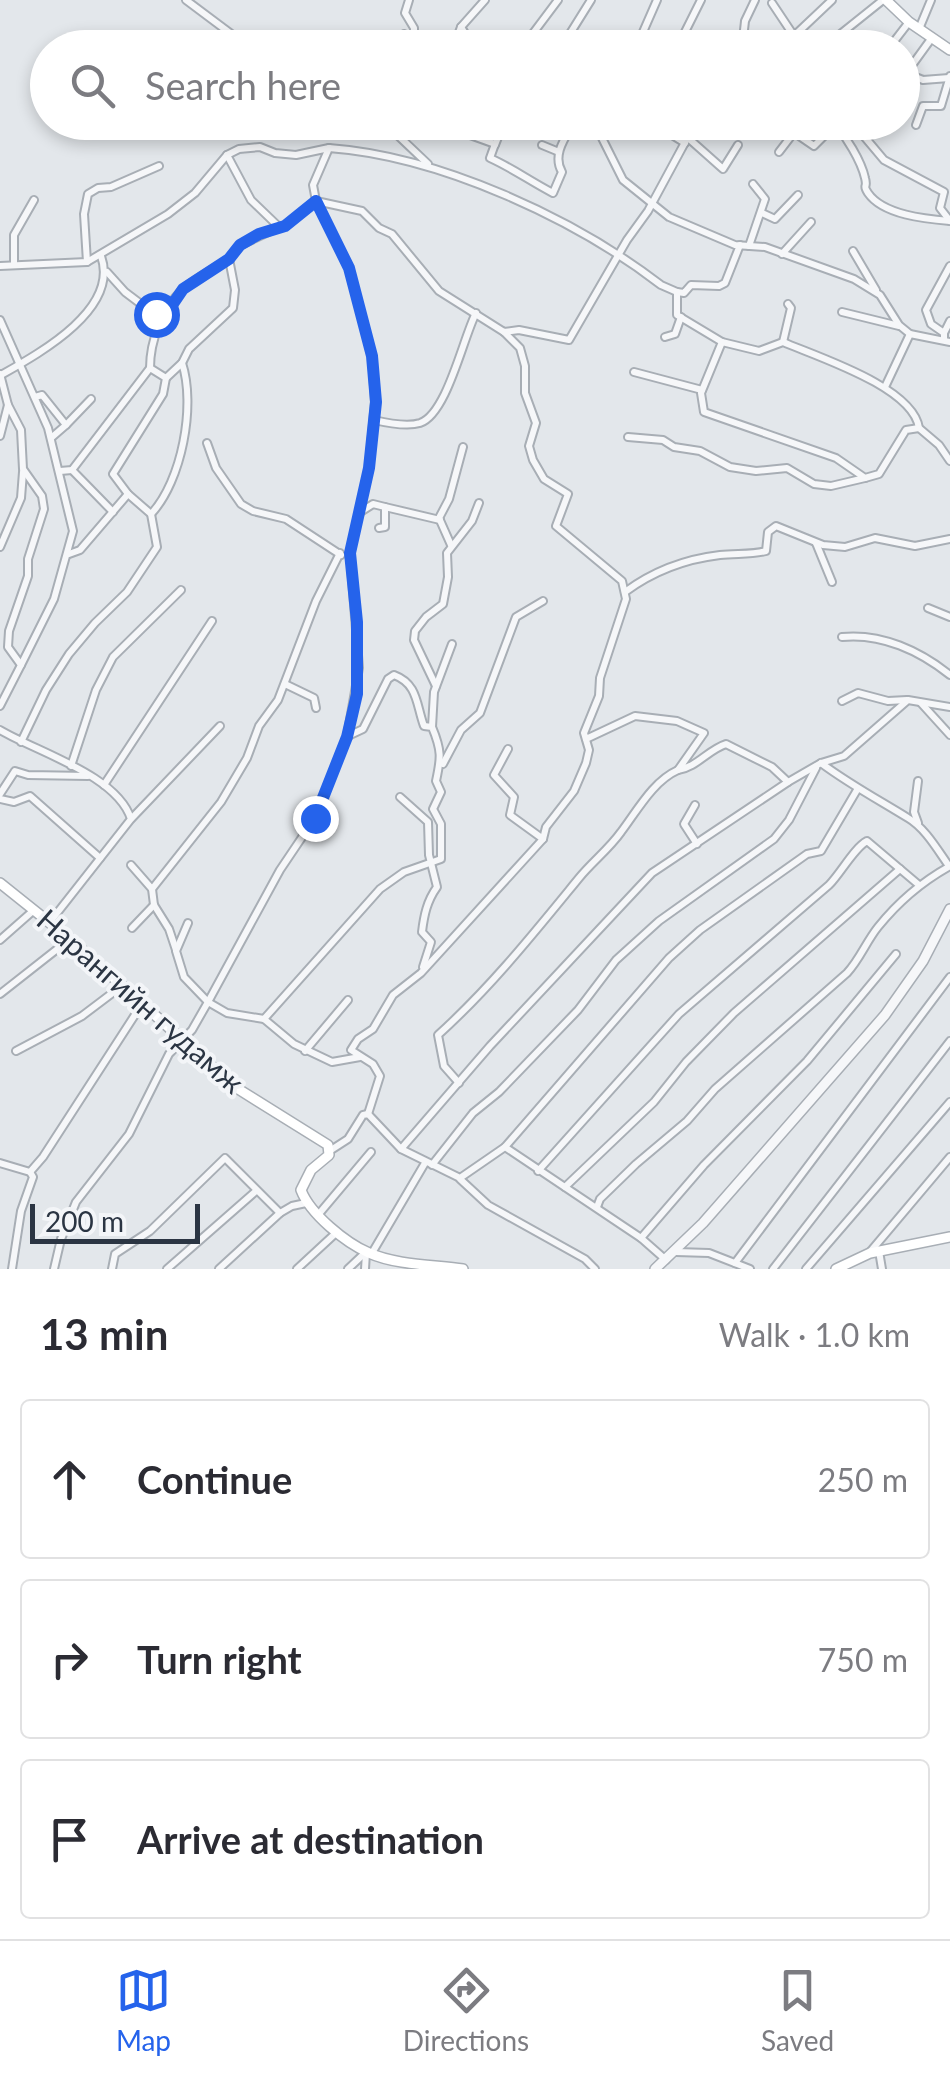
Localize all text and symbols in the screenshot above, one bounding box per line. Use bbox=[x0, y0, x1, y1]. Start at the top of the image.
search box bbox=[30, 30, 920, 140]
icon: search bbox=[65, 58, 120, 113]
text: Search here bbox=[145, 62, 341, 108]
route start bbox=[134, 292, 180, 338]
route end bbox=[293, 796, 339, 842]
street label: Нарангийн гудамж bbox=[31, 901, 252, 1100]
scale bar bbox=[30, 1199, 200, 1244]
text: 200 m bbox=[45, 1204, 124, 1238]
text: 13 min bbox=[40, 1309, 168, 1359]
text: Walk · 1.0 km bbox=[719, 1315, 910, 1354]
icon: ahead bbox=[42, 1452, 97, 1507]
text: Continue bbox=[137, 1456, 292, 1502]
text: 250 m bbox=[818, 1460, 908, 1499]
icon: right bbox=[42, 1632, 97, 1687]
text: Turn right bbox=[137, 1636, 302, 1682]
text: 750 m bbox=[818, 1640, 908, 1679]
icon: arrive bbox=[42, 1812, 97, 1867]
text: Arrive at destination bbox=[137, 1816, 484, 1862]
tab: Map bbox=[116, 1963, 171, 2057]
tab: Directions bbox=[403, 1963, 529, 2057]
tab: Saved bbox=[761, 1963, 834, 2057]

